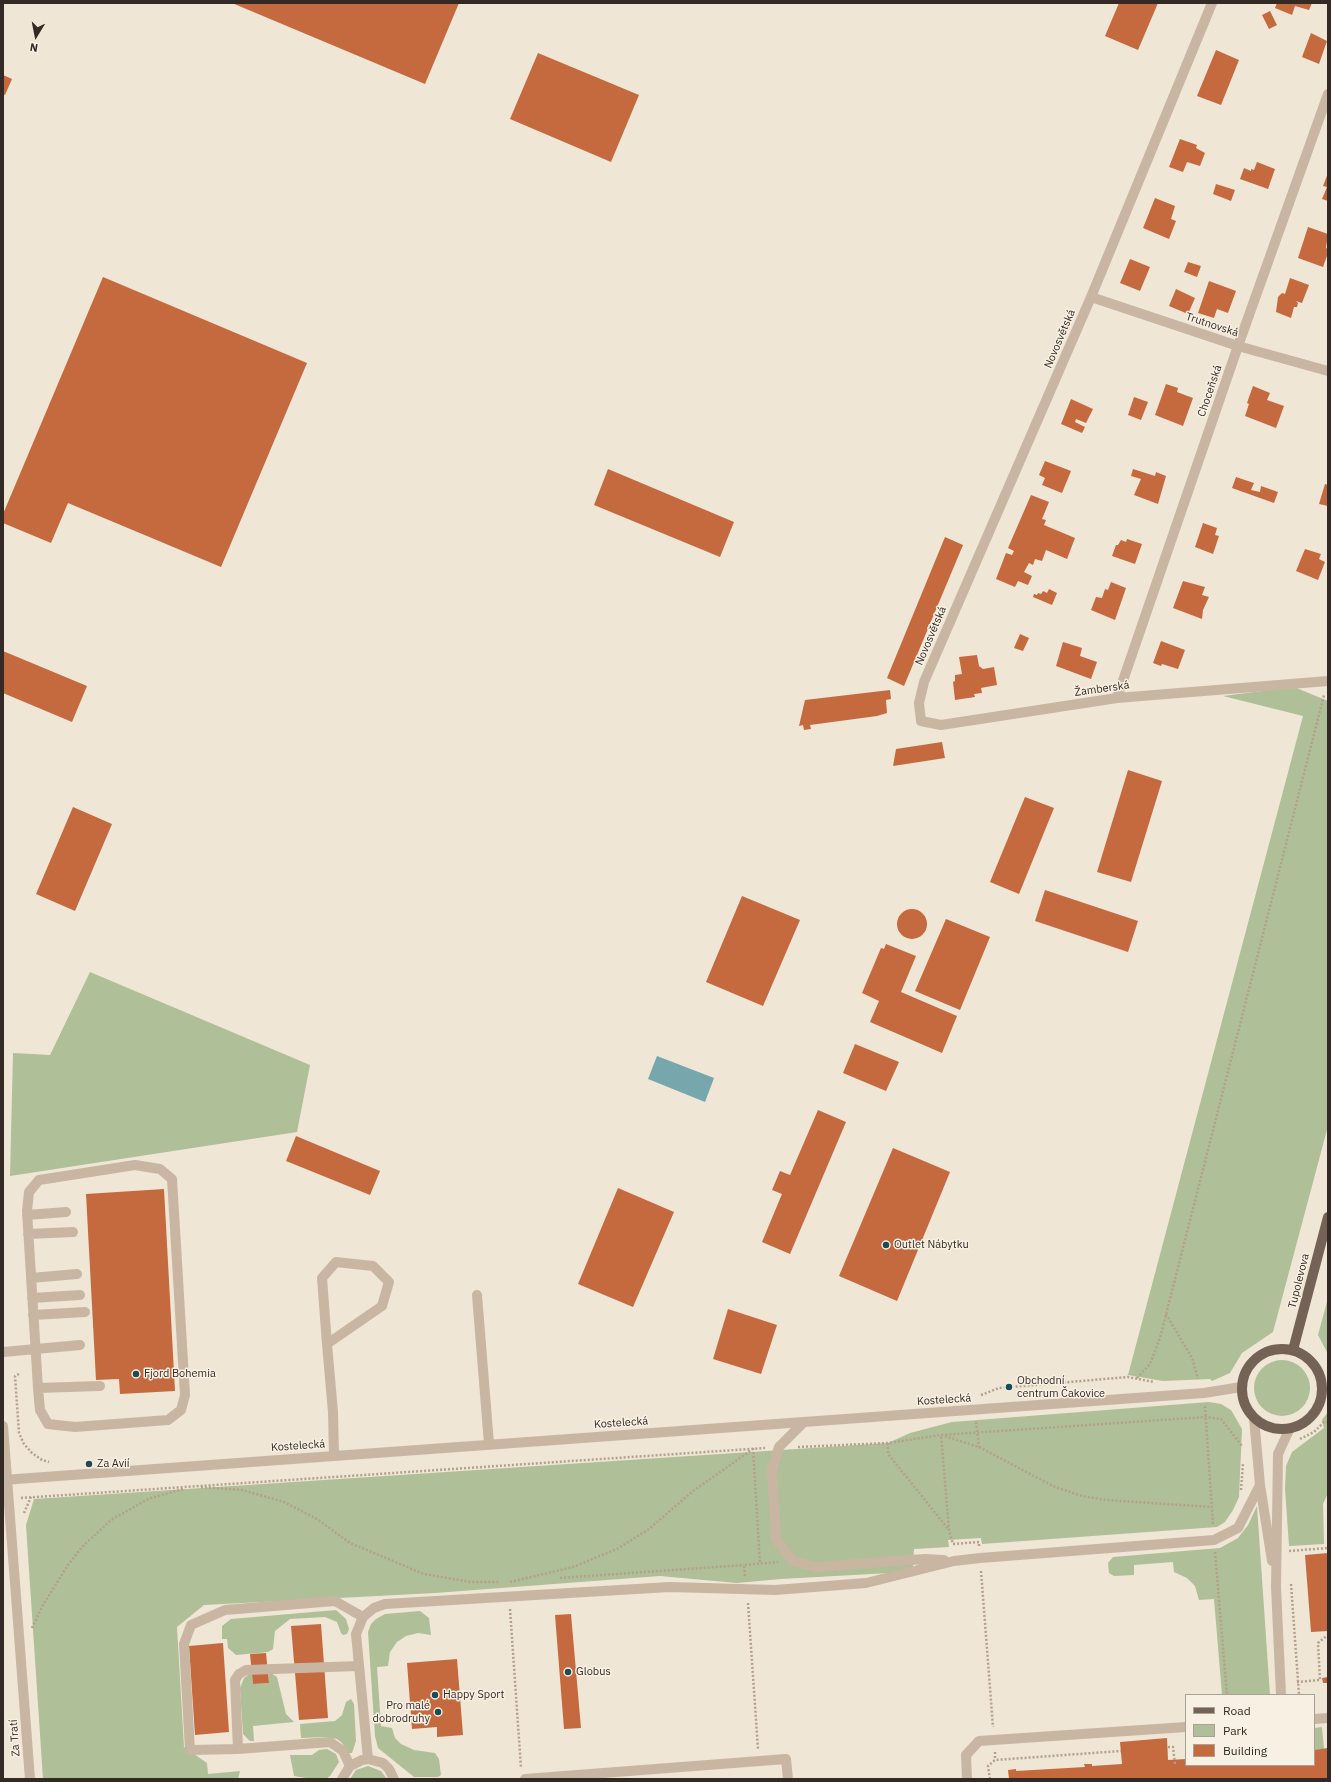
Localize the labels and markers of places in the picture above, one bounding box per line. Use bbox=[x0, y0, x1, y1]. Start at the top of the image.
place label: Outlet Nábytku bbox=[894, 1238, 969, 1252]
marker: Outlet Nábytku bbox=[881, 1240, 891, 1250]
place label: Fjord Bohemia bbox=[144, 1367, 216, 1381]
marker: Fjord Bohemia bbox=[131, 1369, 141, 1379]
place label: Obchodní centrum Čakovice bbox=[1017, 1374, 1105, 1400]
marker: Obchodní centrum Čakovice bbox=[1004, 1382, 1014, 1392]
place label: Za Avií bbox=[97, 1457, 130, 1471]
marker: Za Avií bbox=[84, 1459, 94, 1469]
place label: Globus bbox=[576, 1665, 611, 1679]
marker: Globus bbox=[563, 1667, 573, 1677]
place label: Happy Sport bbox=[443, 1688, 504, 1702]
marker: Happy Sport bbox=[430, 1690, 440, 1700]
place label: Pro malé dobrodruhy bbox=[373, 1699, 430, 1725]
marker: Pro malé dobrodruhy bbox=[433, 1707, 443, 1717]

